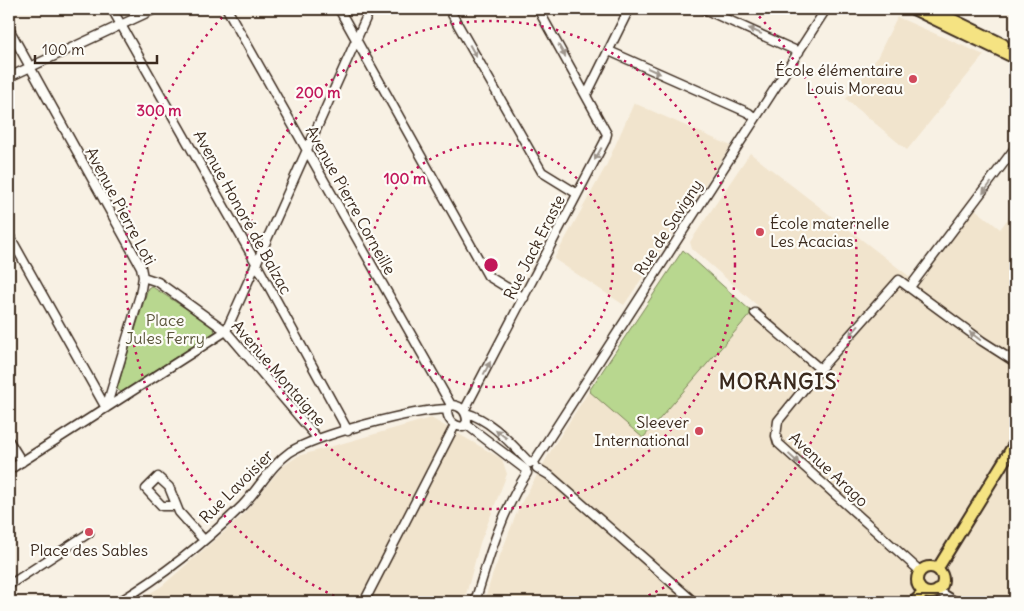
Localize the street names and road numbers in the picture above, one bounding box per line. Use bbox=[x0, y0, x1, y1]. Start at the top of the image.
street label: Avenue Pierre Corneille bbox=[302, 122, 400, 278]
street label: Avenue Honoré de Balzac bbox=[190, 127, 296, 297]
street label: Avenue Pierre Loti bbox=[82, 144, 160, 268]
street label: Rue de Savigny bbox=[630, 175, 706, 279]
street label: Rue Jack Eraste bbox=[499, 191, 569, 303]
street label: Avenue Montaigne bbox=[228, 316, 330, 430]
street label: Avenue Arago bbox=[785, 427, 873, 511]
street label: Rue Lavoisier bbox=[195, 445, 277, 527]

